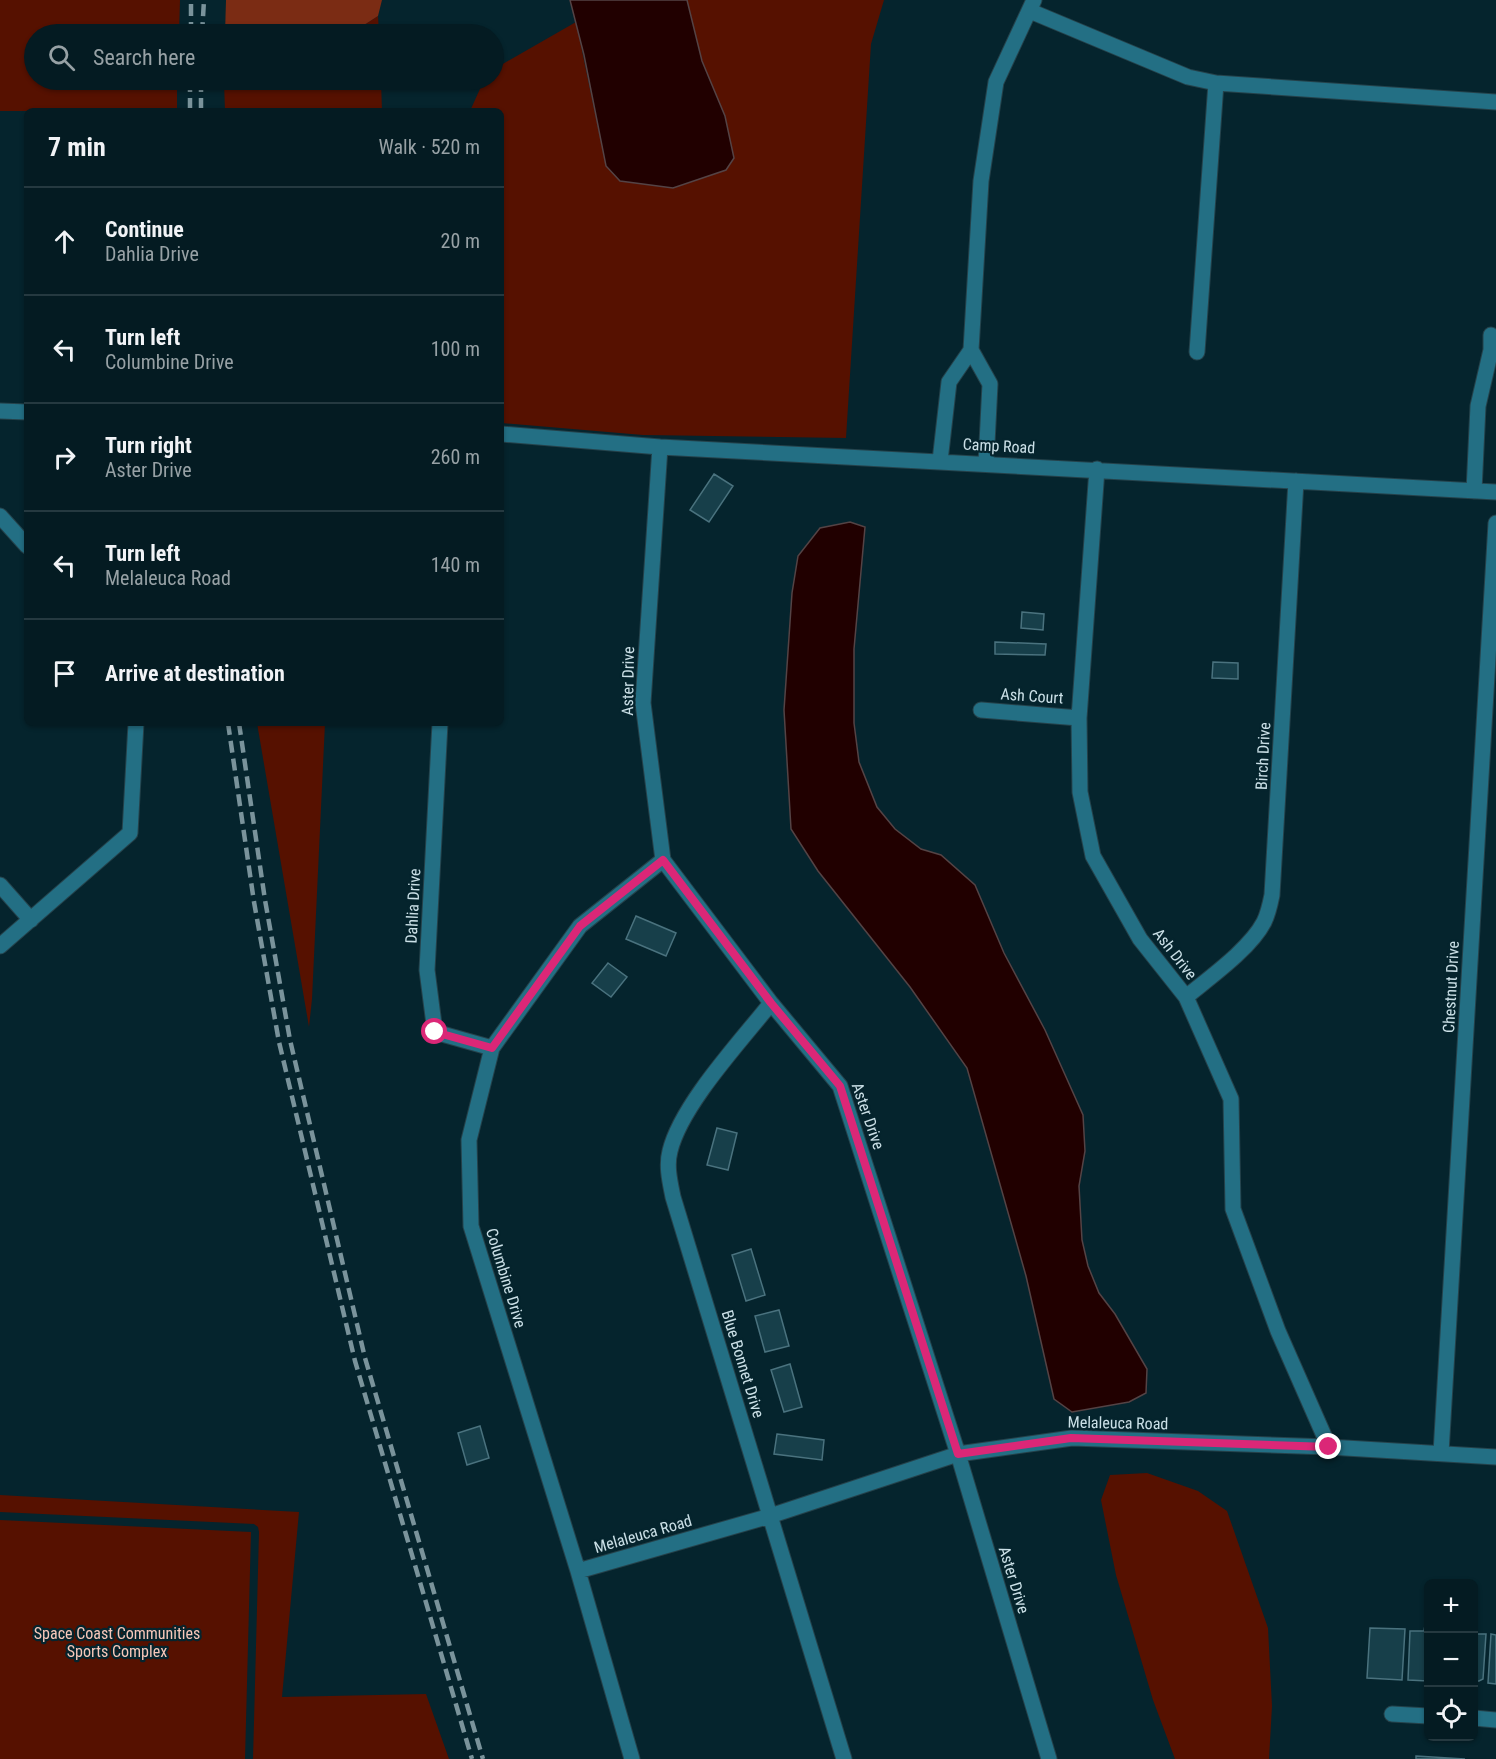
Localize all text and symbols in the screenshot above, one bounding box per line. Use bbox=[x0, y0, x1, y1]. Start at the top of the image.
search box bbox=[24, 24, 504, 90]
icon: search bbox=[45, 41, 78, 74]
text: Search here bbox=[93, 45, 195, 70]
text: 7 min bbox=[48, 132, 106, 162]
text: Walk · 520 m bbox=[379, 135, 480, 159]
text: Continue bbox=[105, 217, 184, 242]
icon: ahead bbox=[48, 225, 81, 258]
text: 20 m bbox=[441, 229, 480, 253]
text: Dahlia Drive bbox=[105, 242, 199, 266]
text: Turn left bbox=[105, 325, 180, 350]
icon: left bbox=[48, 333, 81, 366]
text: 100 m bbox=[431, 337, 480, 361]
text: Columbine Drive bbox=[105, 350, 234, 374]
text: Turn right bbox=[105, 433, 192, 458]
street label: Camp Road bbox=[962, 435, 1036, 457]
icon: right bbox=[48, 441, 81, 474]
text: 260 m bbox=[431, 445, 480, 469]
text: Aster Drive bbox=[105, 458, 192, 482]
text: Turn left bbox=[105, 541, 180, 566]
icon: left bbox=[48, 549, 81, 582]
text: 140 m bbox=[431, 553, 480, 577]
text: Melaleuca Road bbox=[105, 566, 231, 590]
street label: Aster Drive bbox=[618, 646, 638, 716]
icon: arrive bbox=[48, 657, 81, 690]
text: Arrive at destination bbox=[105, 661, 285, 686]
street label: Ash Court bbox=[1000, 684, 1064, 708]
street label: Birch Drive bbox=[1252, 722, 1274, 790]
street label: Dahlia Drive bbox=[402, 868, 424, 944]
street label: Ash Drive bbox=[1149, 925, 1201, 983]
street label: Chestnut Drive bbox=[1439, 940, 1463, 1034]
route start bbox=[421, 1018, 447, 1044]
street label: Aster Drive bbox=[848, 1080, 888, 1152]
street label: Columbine Drive bbox=[482, 1226, 530, 1330]
street label: Blue Bonnet Drive bbox=[718, 1308, 768, 1420]
street label: Melaleuca Road bbox=[1067, 1413, 1169, 1433]
route end bbox=[1315, 1433, 1341, 1459]
street label: Melaleuca Road bbox=[592, 1511, 694, 1557]
street label: Aster Drive bbox=[995, 1544, 1033, 1616]
map controls bbox=[1424, 1579, 1478, 1741]
button: + bbox=[1424, 1579, 1478, 1633]
park label: Space Coast Communities Sports Complex bbox=[34, 1624, 200, 1661]
button: − bbox=[1424, 1633, 1478, 1687]
button: locate bbox=[1424, 1687, 1478, 1741]

